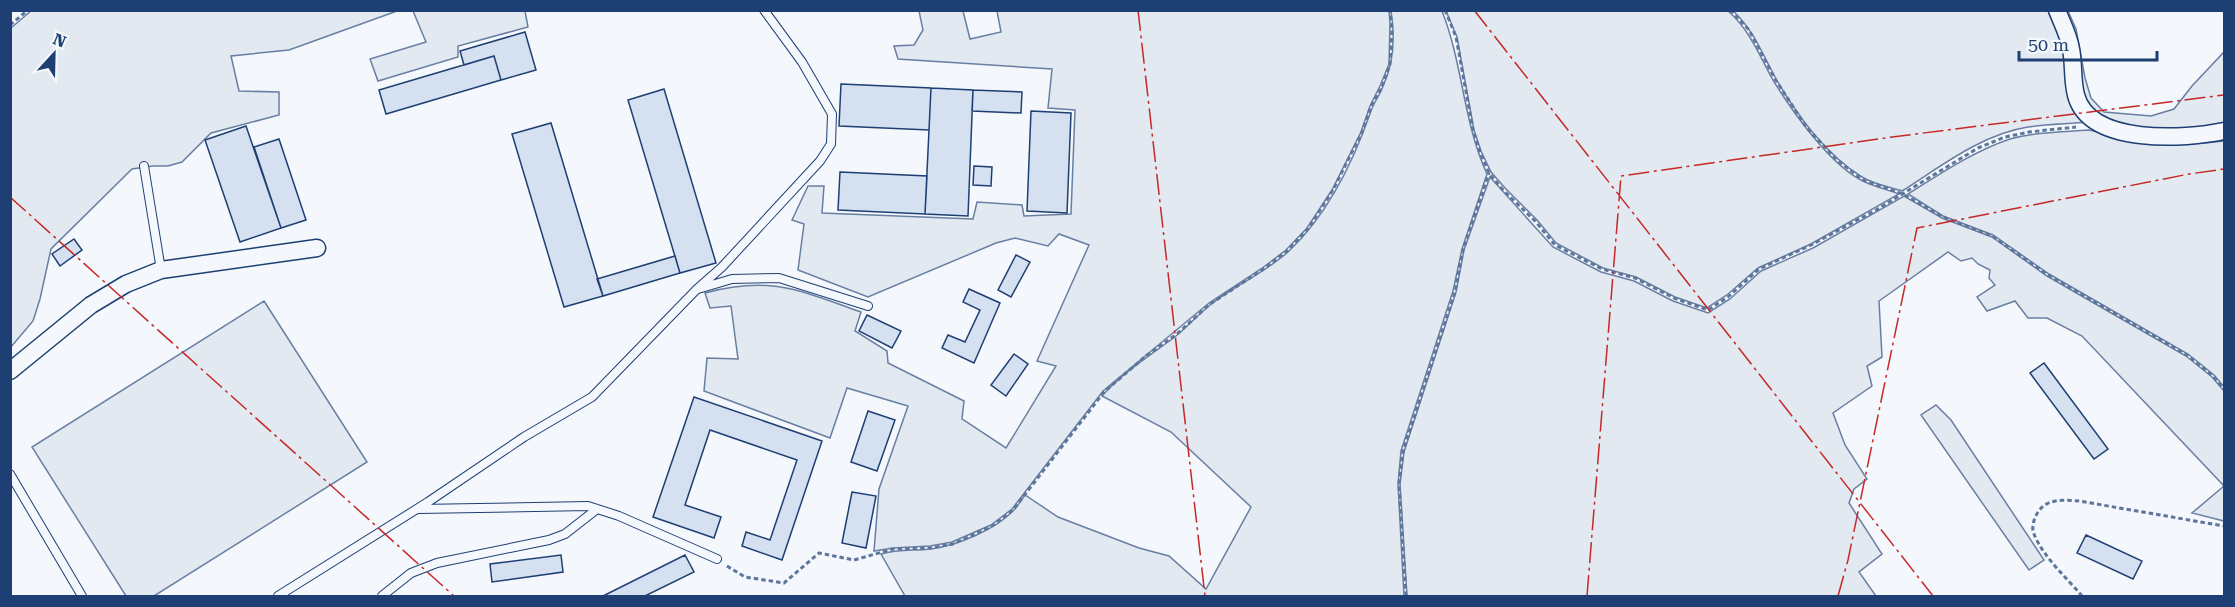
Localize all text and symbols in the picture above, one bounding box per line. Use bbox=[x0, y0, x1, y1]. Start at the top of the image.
north arrow bbox=[24, 24, 84, 84]
scale bar bbox=[2019, 24, 2157, 62]
text: N bbox=[50, 29, 69, 52]
text: 50 m bbox=[2028, 34, 2069, 55]

